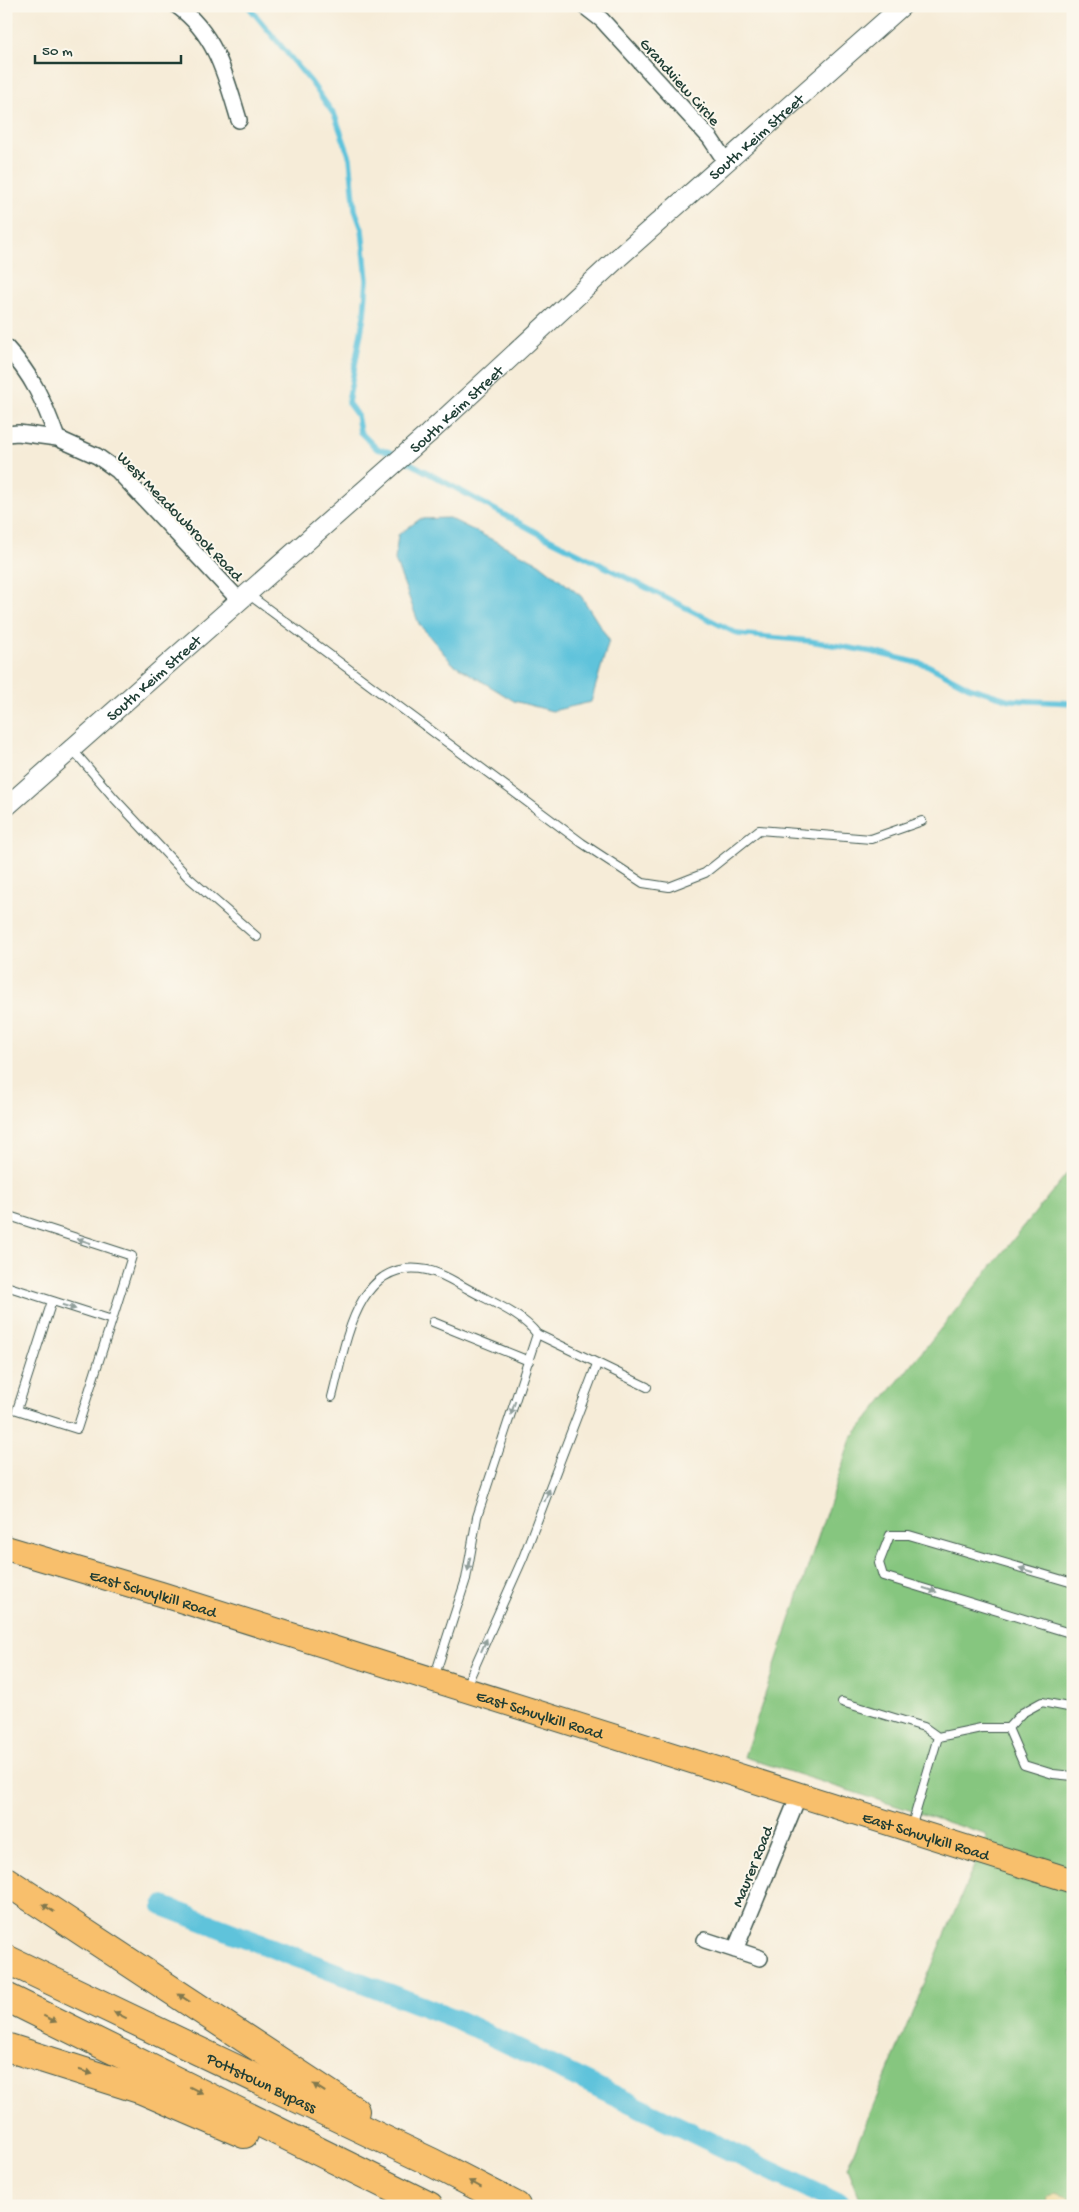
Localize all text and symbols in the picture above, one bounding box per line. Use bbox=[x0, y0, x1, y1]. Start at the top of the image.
scale bar bbox=[35, 32, 181, 64]
street label: Grandview Circle bbox=[634, 36, 723, 132]
text: 50 m bbox=[42, 43, 73, 61]
street label: South Keim Street bbox=[706, 91, 810, 186]
street label: South Keim Street bbox=[407, 362, 510, 459]
street label: West Meadowbrook Road bbox=[112, 449, 247, 587]
street label: South Keim Street bbox=[104, 632, 208, 727]
one-way arrow bbox=[76, 1236, 91, 1244]
one-way arrow bbox=[62, 1303, 77, 1311]
one-way arrow bbox=[509, 1400, 516, 1415]
one-way arrow bbox=[543, 1487, 551, 1502]
one-way arrow bbox=[464, 1556, 472, 1572]
one-way arrow bbox=[1018, 1566, 1033, 1574]
street label: East Schuylkill Road bbox=[87, 1567, 220, 1624]
one-way arrow bbox=[922, 1587, 937, 1595]
one-way arrow bbox=[480, 1638, 488, 1652]
street label: East Schuylkill Road bbox=[473, 1688, 606, 1746]
street label: East Schuylkill Road bbox=[860, 1809, 993, 1868]
street label: Maurer Road bbox=[729, 1822, 780, 1911]
one-way arrow bbox=[42, 1904, 55, 1913]
one-way arrow bbox=[177, 1993, 190, 2003]
one-way arrow bbox=[113, 2011, 127, 2019]
one-way arrow bbox=[43, 2015, 57, 2023]
street label: Pottstown Bypass bbox=[202, 2050, 320, 2119]
one-way arrow bbox=[79, 2069, 94, 2077]
one-way arrow bbox=[313, 2083, 326, 2093]
one-way arrow bbox=[189, 2087, 203, 2095]
one-way arrow bbox=[467, 2180, 482, 2188]

